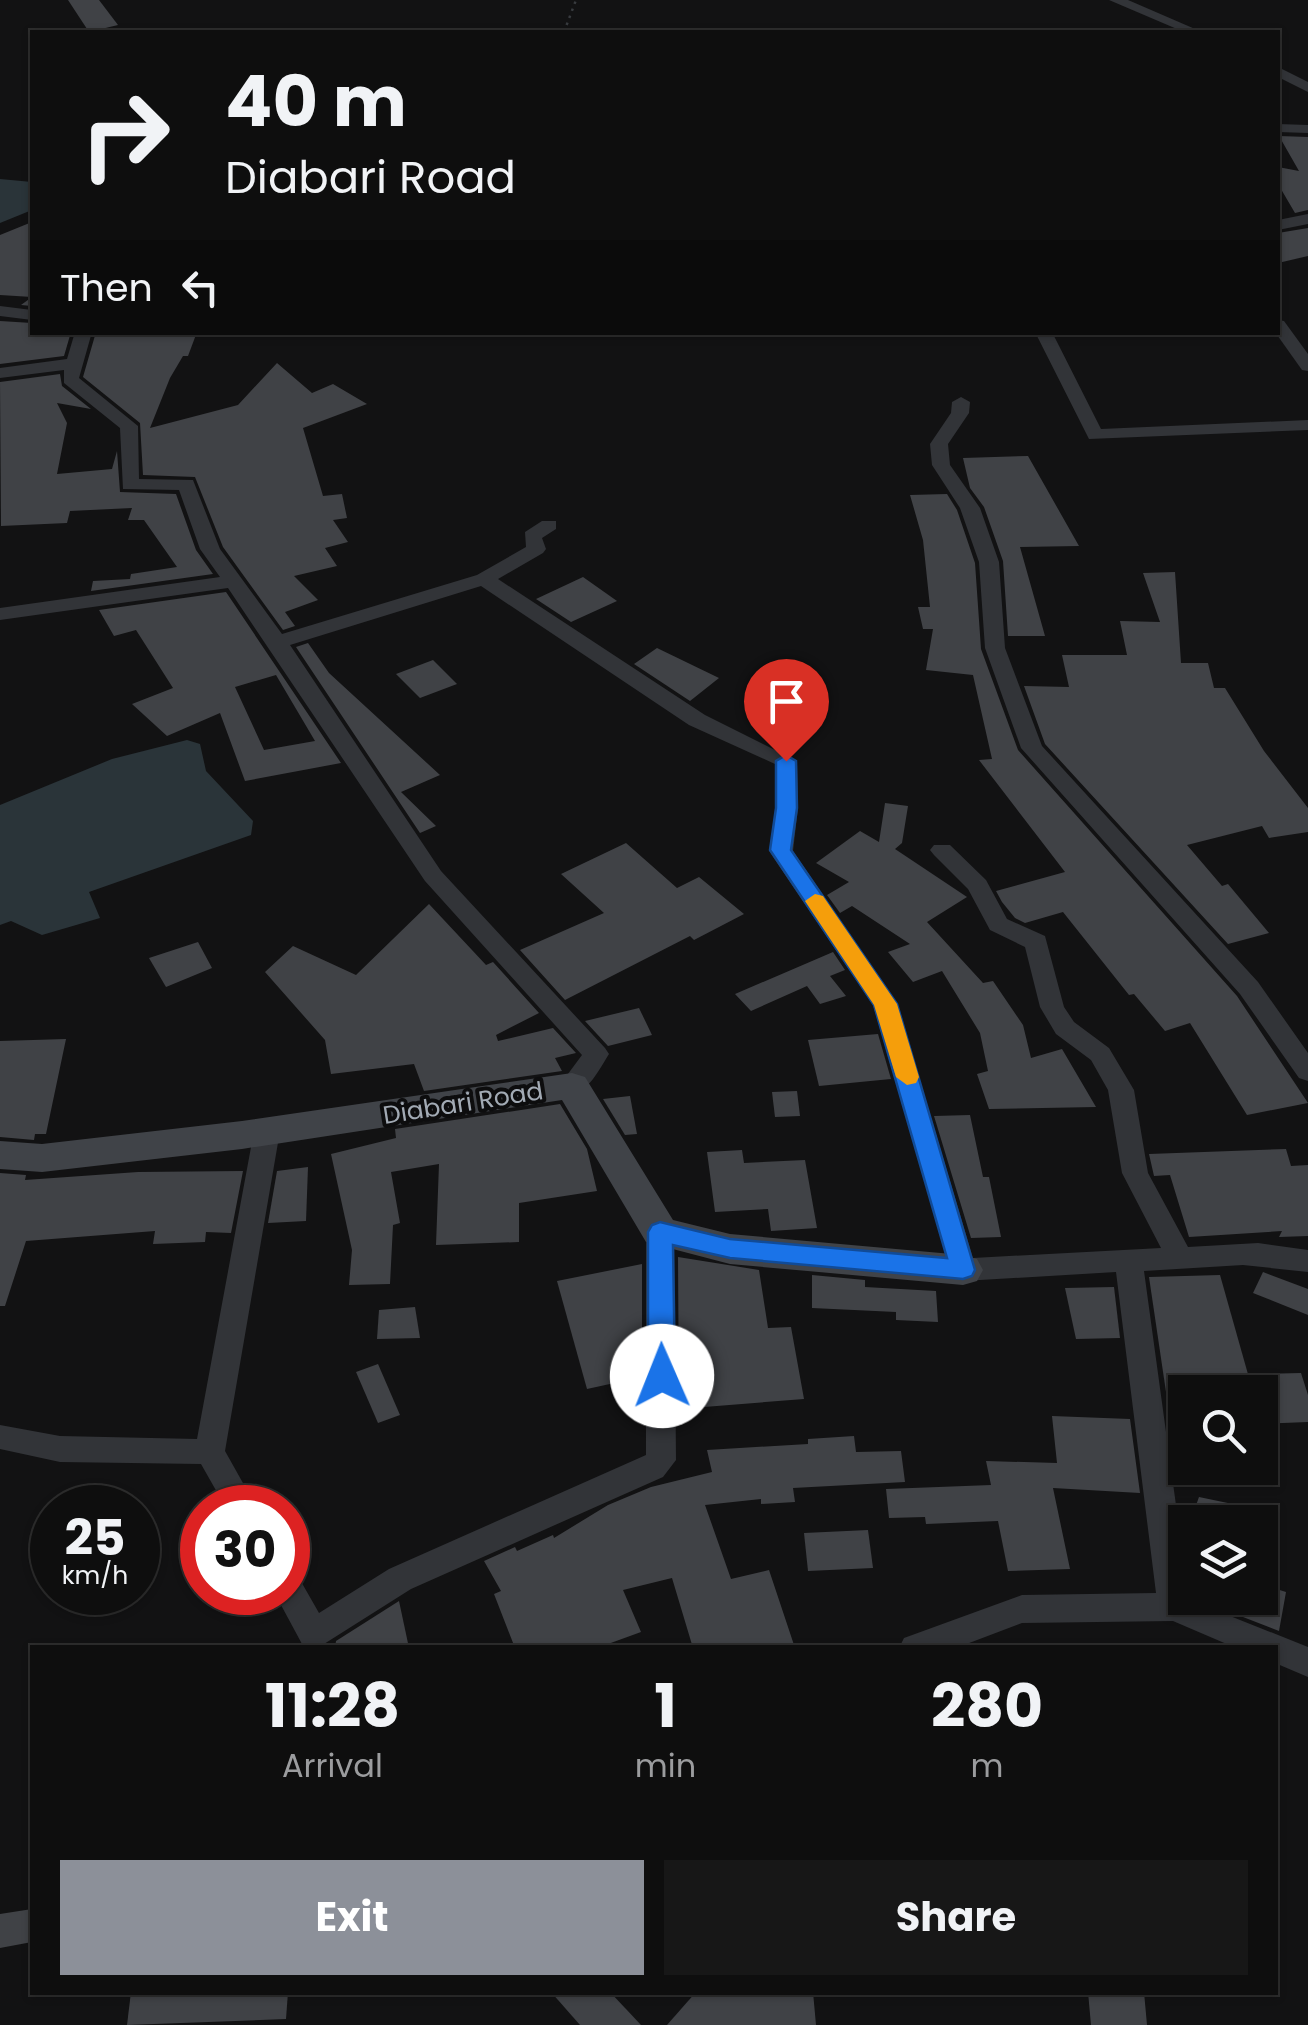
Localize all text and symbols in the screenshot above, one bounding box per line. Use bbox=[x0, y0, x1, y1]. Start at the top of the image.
text: 40 m bbox=[225, 52, 407, 151]
icon: right bbox=[60, 70, 190, 200]
text: Diabari Road bbox=[225, 146, 516, 209]
icon: left bbox=[173, 260, 228, 315]
text: Then bbox=[60, 261, 153, 314]
pin bbox=[744, 659, 829, 762]
icon: arrive bbox=[759, 674, 814, 729]
street label: Diabari Road bbox=[380, 1073, 546, 1133]
position arrow bbox=[610, 1324, 714, 1428]
map controls bbox=[1168, 1375, 1278, 1615]
button: search bbox=[1168, 1375, 1278, 1485]
speed limit sign: 30 bbox=[180, 1485, 310, 1615]
text: 25 bbox=[64, 1502, 126, 1573]
button: layers bbox=[1168, 1505, 1278, 1615]
text: km/h bbox=[62, 1558, 128, 1593]
text: 11:28 bbox=[265, 1664, 400, 1748]
text: 1 bbox=[654, 1664, 677, 1748]
text: 280 bbox=[931, 1664, 1043, 1748]
text: Arrival bbox=[282, 1743, 383, 1788]
text: min bbox=[635, 1743, 696, 1788]
text: m bbox=[971, 1743, 1004, 1788]
button: Exit bbox=[60, 1860, 644, 1975]
button: Share bbox=[664, 1860, 1248, 1975]

